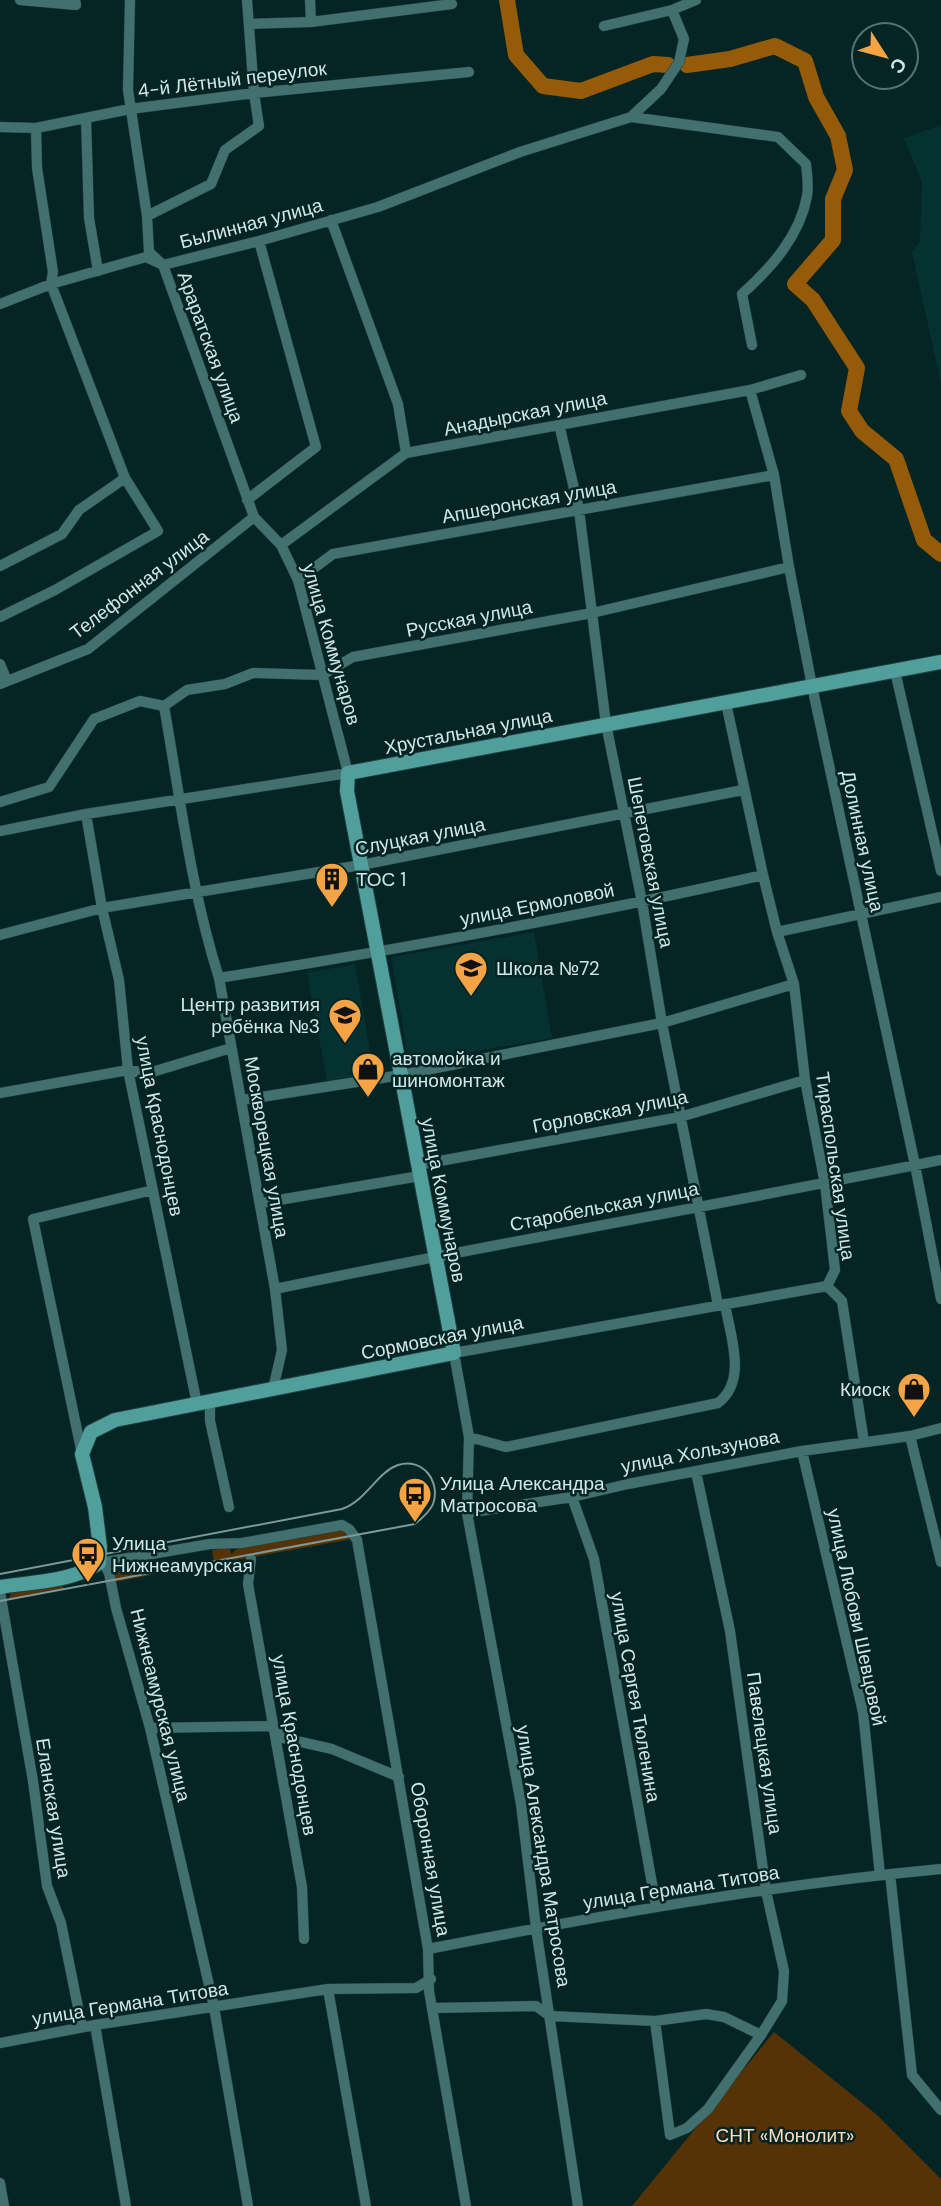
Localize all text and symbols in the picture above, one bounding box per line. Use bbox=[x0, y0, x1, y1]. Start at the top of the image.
north arrow bbox=[850, 21, 920, 91]
text: С bbox=[884, 53, 912, 79]
street label: 4-й Лётный переулок bbox=[136, 55, 329, 103]
street label: Былинная улица bbox=[177, 192, 326, 255]
street label: Араратская улица bbox=[172, 268, 250, 427]
street label: Анадырская улица bbox=[442, 385, 609, 442]
street label: Апшеронская улица bbox=[440, 474, 619, 529]
street label: Телефонная улица bbox=[65, 524, 214, 645]
street label: улица Коммунаров bbox=[296, 560, 367, 728]
street label: Русская улица bbox=[404, 594, 535, 643]
street label: Хрустальная улица bbox=[382, 703, 555, 760]
street label: Долинная улица bbox=[835, 768, 890, 915]
street label: Шепетовская улица bbox=[622, 775, 679, 950]
street label: Слуцкая улица bbox=[353, 812, 488, 861]
building icon: ТОС 1 bbox=[313, 860, 351, 909]
place label: ТОС 1 bbox=[356, 867, 406, 892]
street label: улица Ермоловой bbox=[458, 877, 616, 932]
school or university icon: Школа №72 bbox=[452, 949, 490, 998]
place label: Школа №72 bbox=[496, 956, 600, 981]
place label: Центр развития ребёнка №3 bbox=[181, 992, 320, 1039]
school or university icon: Центр развития ребёнка №3 bbox=[326, 996, 364, 1045]
street label: улица Краснодонцев bbox=[130, 1034, 189, 1218]
place label: автомойка и шиномонтаж bbox=[392, 1046, 505, 1093]
shop icon: автомойка и шиномонтаж bbox=[349, 1050, 387, 1099]
street label: Москворецкая улица bbox=[238, 1054, 295, 1240]
street label: Тираспольская улица bbox=[810, 1070, 861, 1262]
street label: Горловская улица bbox=[530, 1084, 690, 1139]
street label: улица Коммунаров bbox=[415, 1116, 472, 1284]
street label: Старобельская улица bbox=[508, 1176, 701, 1237]
street label: Сормовская улица bbox=[359, 1309, 526, 1365]
shop icon: Киоск bbox=[895, 1370, 933, 1419]
place label: Киоск bbox=[840, 1377, 891, 1402]
street label: улица Хользунова bbox=[619, 1424, 782, 1479]
place label: Улица Александра Матросова bbox=[440, 1471, 605, 1518]
bus stop icon: Улица Александра Матросова bbox=[396, 1475, 434, 1524]
street label: улица Любови Шевцовой bbox=[821, 1506, 892, 1728]
place label: Улица Нижнеамурская bbox=[112, 1531, 253, 1578]
bus stop icon: Улица Нижнеамурская bbox=[69, 1535, 107, 1584]
street label: улица Сергея Тюленина bbox=[605, 1590, 666, 1805]
street label: Нижнеамурская улица bbox=[124, 1606, 197, 1805]
street label: улица Краснодонцев bbox=[266, 1653, 323, 1837]
street label: Павелецкая улица bbox=[741, 1670, 788, 1836]
street label: улица Александра Матросова bbox=[510, 1723, 577, 1989]
street label: Еланская улица bbox=[30, 1736, 77, 1880]
street label: Оборонная улица bbox=[405, 1780, 456, 1939]
street label: улица Германа Титова bbox=[581, 1860, 781, 1915]
street label: улица Германа Титова bbox=[30, 1976, 230, 2031]
park label: СНТ «Монолит» bbox=[716, 2123, 854, 2148]

